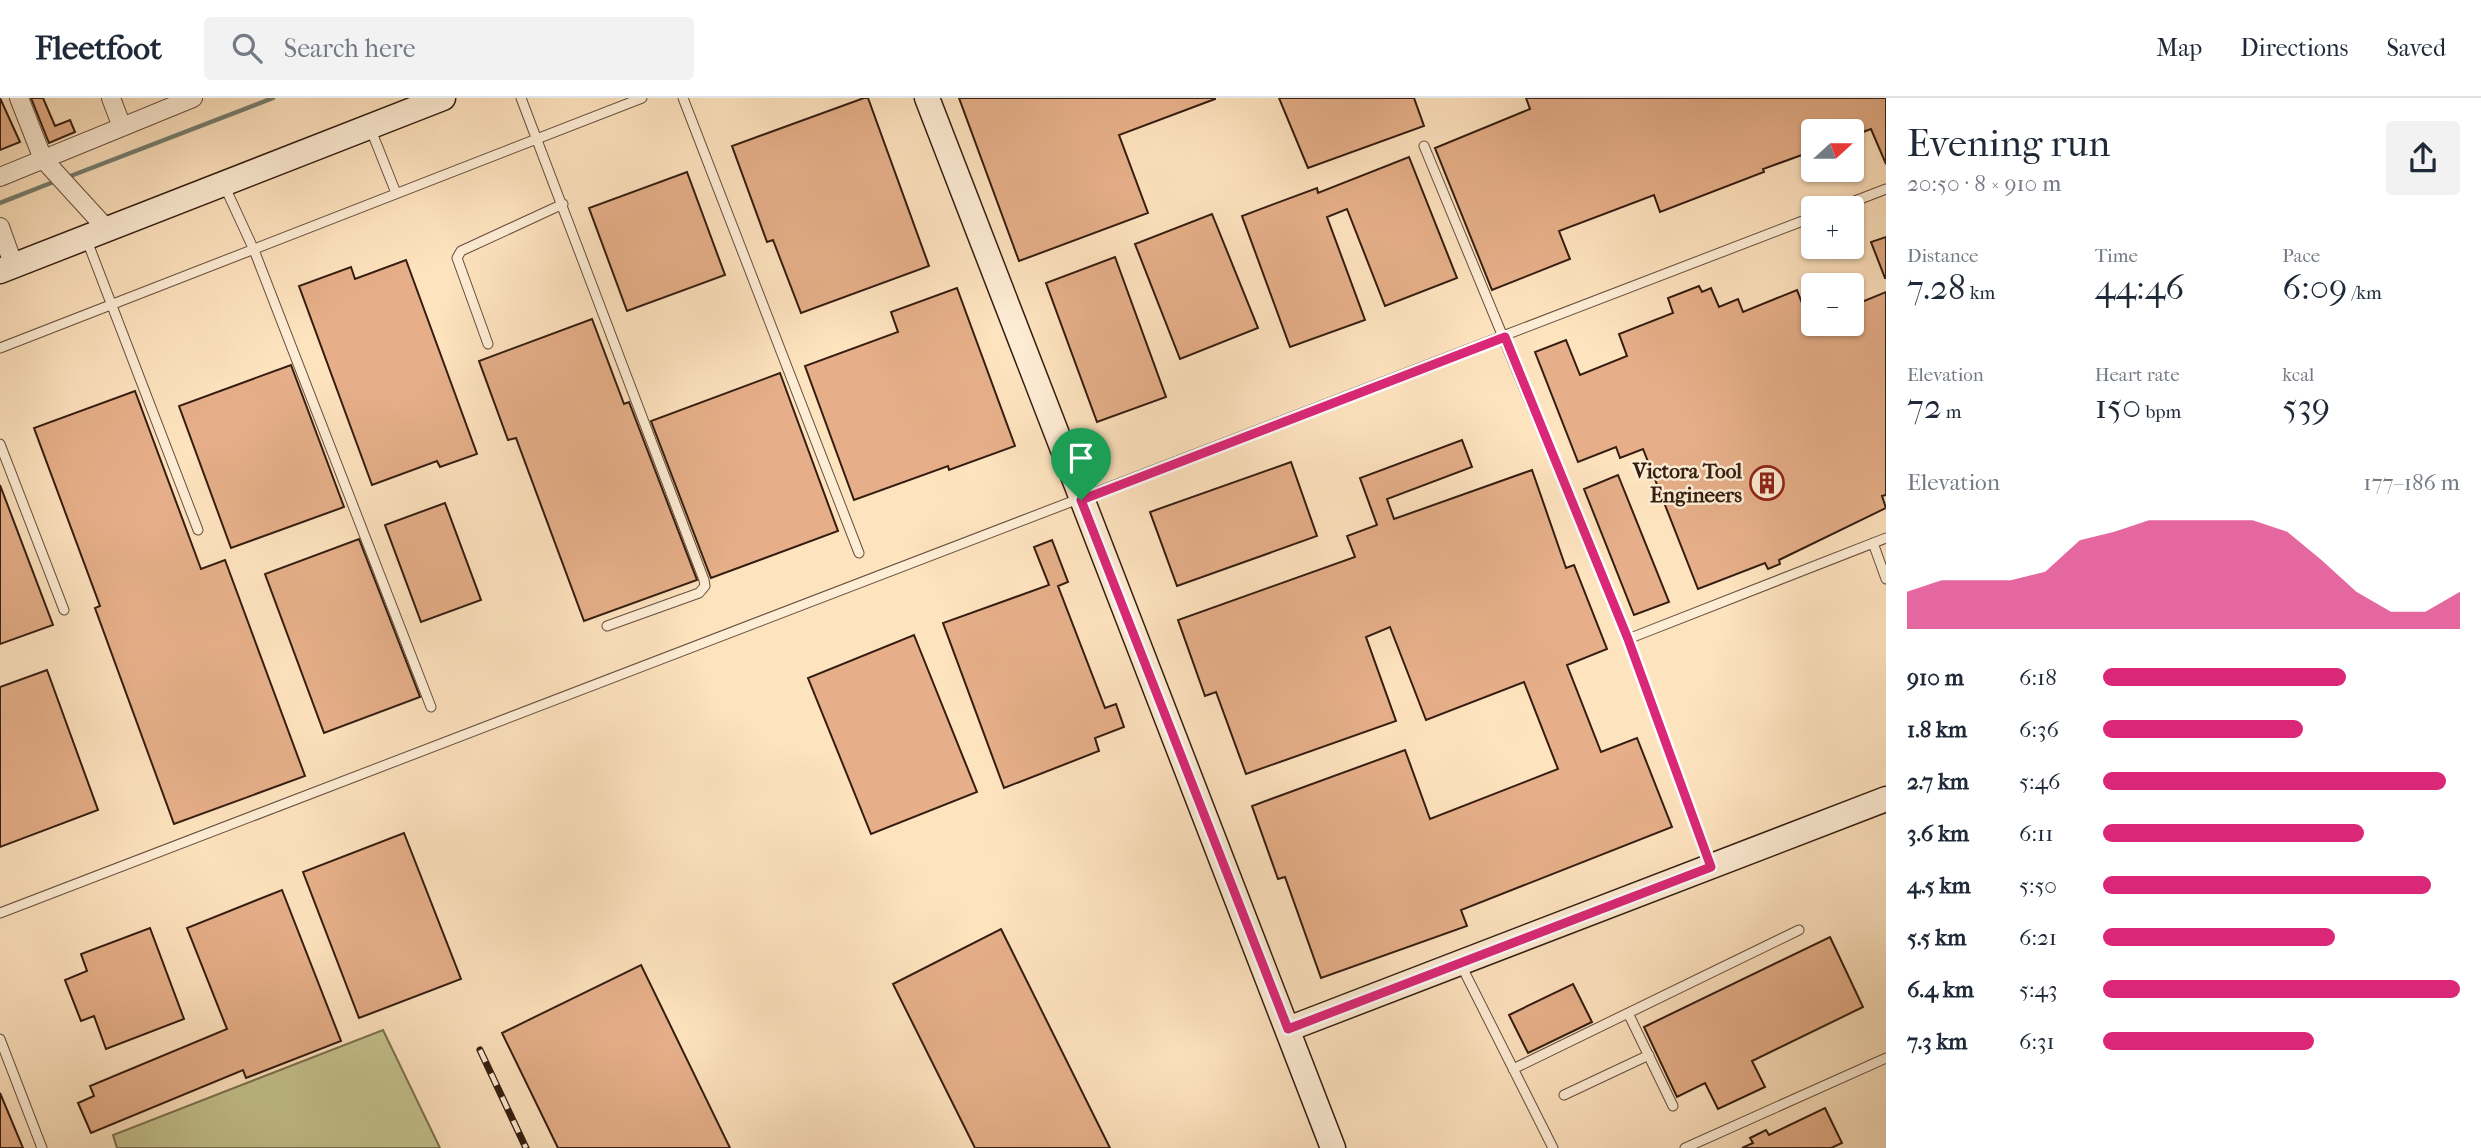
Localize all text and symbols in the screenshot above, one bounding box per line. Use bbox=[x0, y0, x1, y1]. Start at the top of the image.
search box bbox=[204, 17, 694, 80]
text: Fleetfoot bbox=[35, 29, 162, 68]
icon: search bbox=[228, 29, 266, 67]
text: Search here bbox=[284, 33, 416, 64]
text: Map bbox=[2156, 34, 2202, 62]
text: Directions bbox=[2240, 34, 2348, 62]
text: Saved bbox=[2386, 34, 2446, 62]
north arrow bbox=[1801, 119, 1864, 182]
map controls bbox=[1801, 119, 1864, 336]
text: Evening run bbox=[1907, 121, 2110, 166]
button: share bbox=[2386, 121, 2460, 195]
text: 20:50 · 8 × 910 m bbox=[1907, 170, 2061, 197]
button: + bbox=[1801, 196, 1864, 259]
text: Distance bbox=[1907, 245, 1978, 267]
text: Time bbox=[2095, 245, 2138, 267]
text: Pace bbox=[2282, 245, 2320, 267]
text: 7.28 bbox=[1907, 267, 1966, 308]
text: 44:46 bbox=[2095, 267, 2184, 308]
text: 6:09 bbox=[2282, 267, 2347, 308]
button: − bbox=[1801, 273, 1864, 336]
text: km bbox=[1966, 282, 1995, 304]
text: /km bbox=[2347, 282, 2382, 304]
text: Elevation bbox=[1907, 364, 1984, 386]
text: Heart rate bbox=[2095, 364, 2180, 386]
text: kcal bbox=[2282, 364, 2314, 386]
text: 72 bbox=[1907, 386, 1942, 427]
text: 150 bbox=[2095, 386, 2141, 427]
text: 539 bbox=[2282, 386, 2330, 427]
text: m bbox=[1942, 401, 1962, 423]
text: bpm bbox=[2141, 401, 2181, 423]
pin bbox=[1051, 428, 1111, 500]
icon: arrive bbox=[1062, 439, 1100, 477]
place label: Victora Tool Engineers bbox=[1632, 459, 1742, 507]
building icon: Victora Tool Engineers bbox=[1748, 464, 1786, 502]
text: Elevation bbox=[1907, 469, 2000, 496]
text: 177–186 m bbox=[2363, 469, 2460, 496]
text: 910 m bbox=[1907, 664, 1964, 691]
text: 6:18 bbox=[2019, 664, 2057, 691]
text: 1.8 km bbox=[1907, 716, 1967, 743]
text: 6:36 bbox=[2019, 716, 2059, 743]
text: 2.7 km bbox=[1907, 768, 1969, 795]
text: 5:46 bbox=[2019, 768, 2061, 795]
text: 3.6 km bbox=[1907, 820, 1969, 847]
text: 6:11 bbox=[2019, 820, 2053, 847]
text: 4.5 km bbox=[1907, 872, 1971, 899]
text: 5:50 bbox=[2019, 872, 2057, 899]
text: 5.5 km bbox=[1907, 924, 1966, 951]
text: 6:21 bbox=[2019, 924, 2057, 951]
text: 6.4 km bbox=[1907, 976, 1974, 1003]
text: 5:43 bbox=[2019, 976, 2058, 1003]
text: 7.3 km bbox=[1907, 1028, 1967, 1055]
text: 6:31 bbox=[2019, 1028, 2055, 1055]

